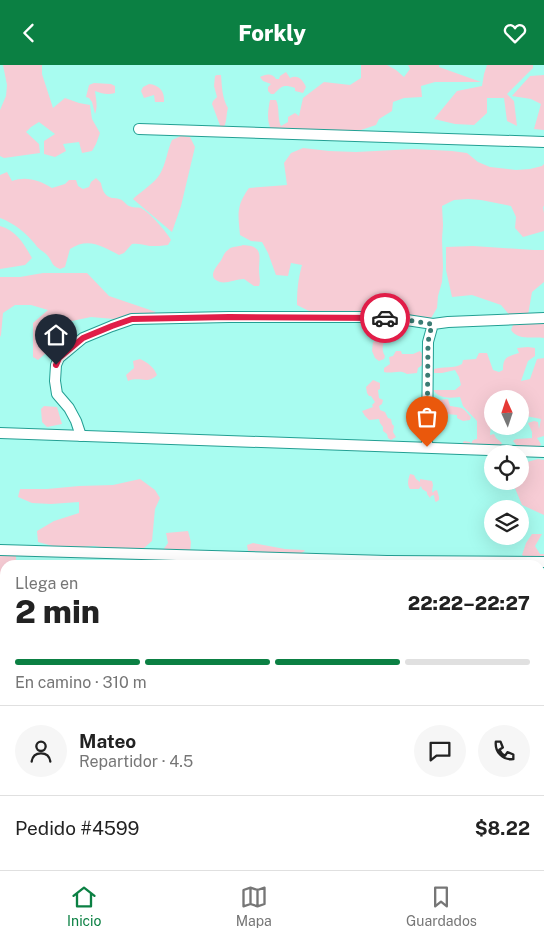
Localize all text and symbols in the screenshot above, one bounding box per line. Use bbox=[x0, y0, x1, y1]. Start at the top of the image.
icon: back bbox=[15, 19, 43, 47]
icon: heart bbox=[501, 19, 529, 47]
text: Forkly bbox=[238, 20, 306, 46]
courier bbox=[360, 293, 410, 343]
icon: car bbox=[371, 304, 399, 332]
pin bbox=[35, 314, 77, 365]
icon: home bbox=[42, 321, 70, 349]
north arrow bbox=[484, 390, 529, 435]
map controls bbox=[484, 390, 529, 545]
pin bbox=[406, 396, 448, 447]
icon: bag bbox=[413, 403, 441, 431]
button: locate bbox=[484, 445, 529, 490]
button: layers bbox=[484, 500, 529, 545]
text: Llega en bbox=[15, 574, 78, 593]
text: 22:22–22:27 bbox=[408, 592, 530, 614]
text: 2 min bbox=[15, 593, 100, 630]
text: En camino · 310 m bbox=[15, 673, 147, 692]
button: person bbox=[15, 725, 67, 777]
button: chat bbox=[414, 725, 466, 777]
button: phone bbox=[478, 725, 530, 777]
text: Mateo bbox=[79, 730, 136, 752]
text: Repartidor · 4.5 bbox=[79, 752, 193, 771]
text: Pedido #4599 bbox=[15, 817, 139, 839]
text: $8.22 bbox=[475, 817, 530, 839]
tab: Inicio bbox=[67, 883, 102, 929]
tab: Mapa bbox=[236, 883, 272, 929]
tab: Guardados bbox=[406, 883, 477, 929]

